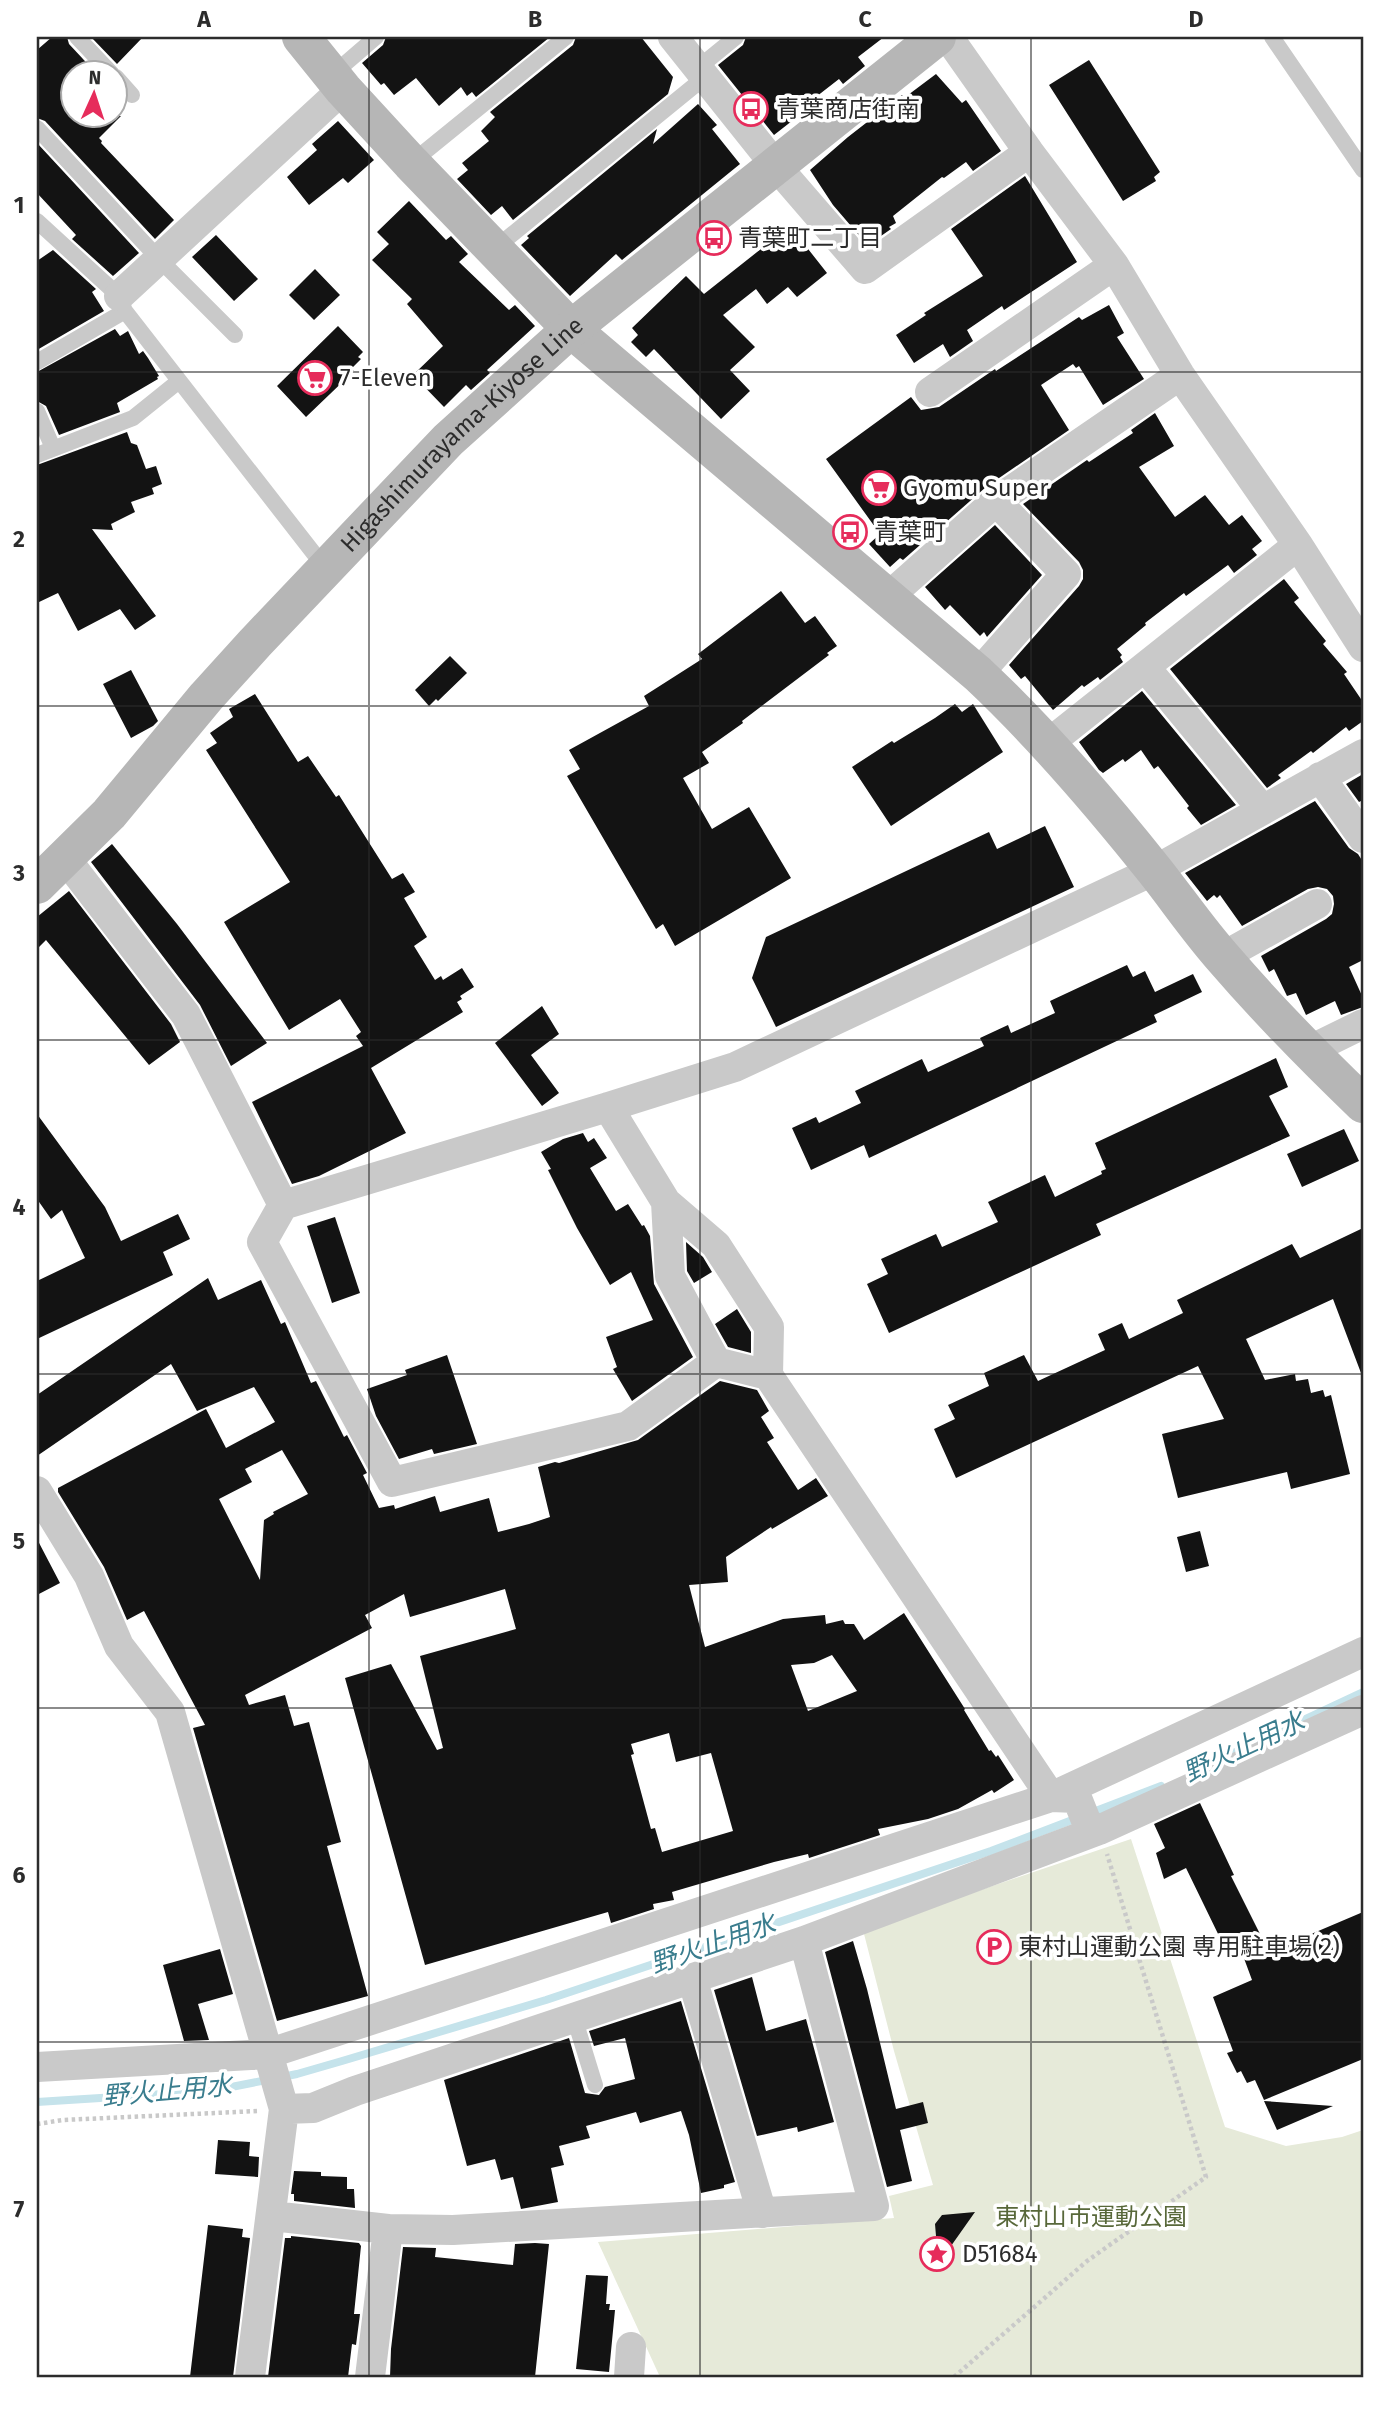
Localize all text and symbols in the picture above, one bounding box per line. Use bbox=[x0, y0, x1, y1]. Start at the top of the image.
text: A bbox=[196, 5, 211, 33]
text: B bbox=[528, 5, 542, 33]
text: C bbox=[858, 5, 872, 33]
text: D bbox=[1189, 5, 1204, 33]
north arrow bbox=[60, 60, 130, 130]
text: N bbox=[88, 66, 102, 89]
bus stop icon: 青葉商店街南 bbox=[732, 90, 770, 128]
place label: 青葉商店街南 bbox=[776, 95, 920, 123]
text: 1 bbox=[14, 191, 24, 219]
bus stop icon: 青葉町二丁目 bbox=[695, 219, 733, 257]
place label: 青葉町二丁目 bbox=[738, 224, 882, 252]
street label: Higashimurayama-Kiyose Line bbox=[335, 311, 589, 558]
supermarket icon: 7-Eleven bbox=[296, 359, 334, 397]
place label: 7-Eleven bbox=[340, 364, 432, 392]
supermarket icon: Gyomu Super bbox=[860, 469, 898, 507]
place label: Gyomu Super bbox=[903, 474, 1049, 502]
bus stop icon: 青葉町 bbox=[831, 513, 869, 551]
place label: 青葉町 bbox=[874, 518, 946, 546]
text: 2 bbox=[13, 525, 25, 553]
text: 3 bbox=[12, 859, 25, 887]
text: 4 bbox=[13, 1193, 26, 1221]
text: 5 bbox=[13, 1527, 25, 1555]
water label: 野火止用水 bbox=[1179, 1704, 1312, 1789]
text: 6 bbox=[13, 1861, 26, 1889]
water label: 野火止用水 bbox=[646, 1907, 782, 1980]
parking icon: 東村山運動公園 専用駐車場(2) bbox=[975, 1928, 1013, 1966]
place label: 東村山運動公園 専用駐車場(2) bbox=[1018, 1933, 1340, 1961]
water label: 野火止用水 bbox=[101, 2070, 236, 2112]
text: 7 bbox=[14, 2195, 25, 2223]
park label: 東村山市運動公園 bbox=[995, 2203, 1187, 2231]
place icon: D51684 bbox=[918, 2235, 956, 2273]
place label: D51684 bbox=[962, 2240, 1038, 2268]

